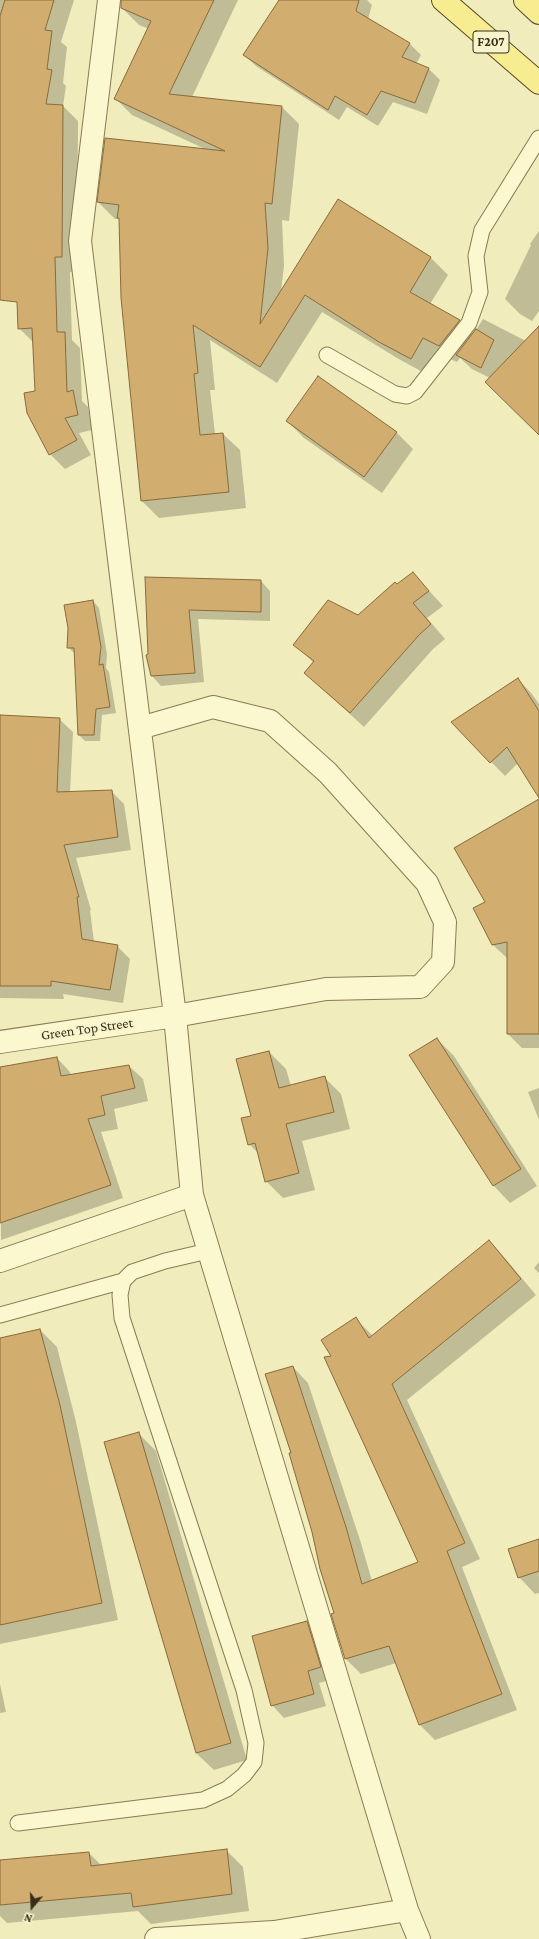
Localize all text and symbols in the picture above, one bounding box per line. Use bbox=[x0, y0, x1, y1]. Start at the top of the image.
road number: F207 bbox=[473, 31, 509, 53]
street label: Green Top Street bbox=[40, 1014, 134, 1044]
north arrow bbox=[12, 1887, 52, 1927]
text: N bbox=[23, 1911, 34, 1925]

